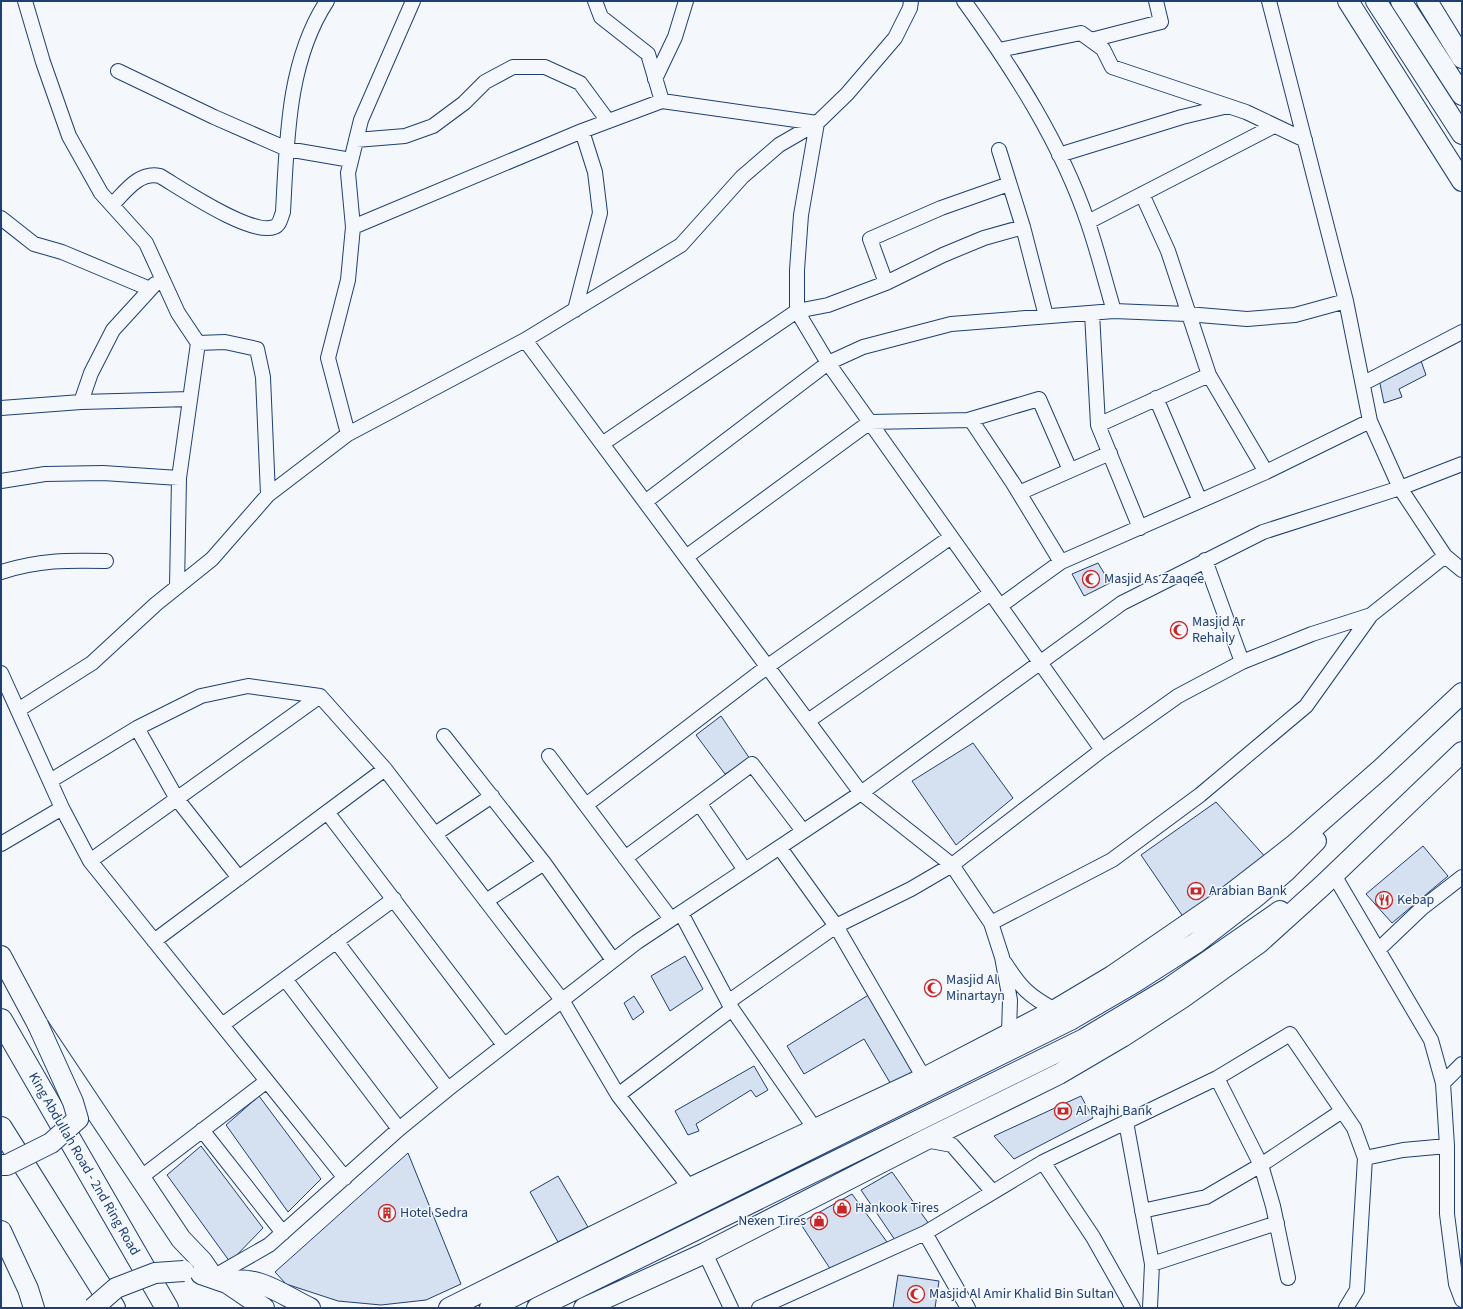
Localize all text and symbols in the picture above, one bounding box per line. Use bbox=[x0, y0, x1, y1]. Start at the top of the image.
mosque icon: Masjid As Zaaqee bbox=[1081, 569, 1101, 589]
place label: Masjid As Zaaqee bbox=[1104, 569, 1204, 589]
place label: Masjid Ar Rehaily bbox=[1192, 612, 1245, 648]
mosque icon: Masjid Ar Rehaily bbox=[1169, 620, 1189, 640]
bank icon: Arabian Bank bbox=[1186, 881, 1206, 901]
place label: Arabian Bank bbox=[1209, 881, 1287, 901]
restaurant icon: Kebap bbox=[1374, 890, 1394, 910]
place label: Kebap bbox=[1397, 890, 1435, 910]
place label: Masjid Al Minartayn bbox=[946, 970, 1005, 1006]
mosque icon: Masjid Al Minartayn bbox=[923, 978, 943, 998]
street label: King Abdullah Road - 2nd Ring Road bbox=[23, 1069, 145, 1259]
bank icon: Al Rajhi Bank bbox=[1053, 1101, 1073, 1121]
place label: Al Rajhi Bank bbox=[1076, 1101, 1152, 1121]
shop icon: Hankook Tires bbox=[832, 1198, 852, 1218]
place label: Hankook Tires bbox=[855, 1198, 939, 1218]
building icon: Hotel Sedra bbox=[377, 1203, 397, 1223]
place label: Hotel Sedra bbox=[400, 1203, 468, 1223]
place label: Nexen Tires bbox=[738, 1211, 806, 1231]
shop icon: Nexen Tires bbox=[809, 1211, 829, 1231]
mosque icon: Masjid Al Amir Khalid Bin Sultan bbox=[906, 1284, 926, 1304]
place label: Masjid Al Amir Khalid Bin Sultan bbox=[929, 1284, 1114, 1304]

